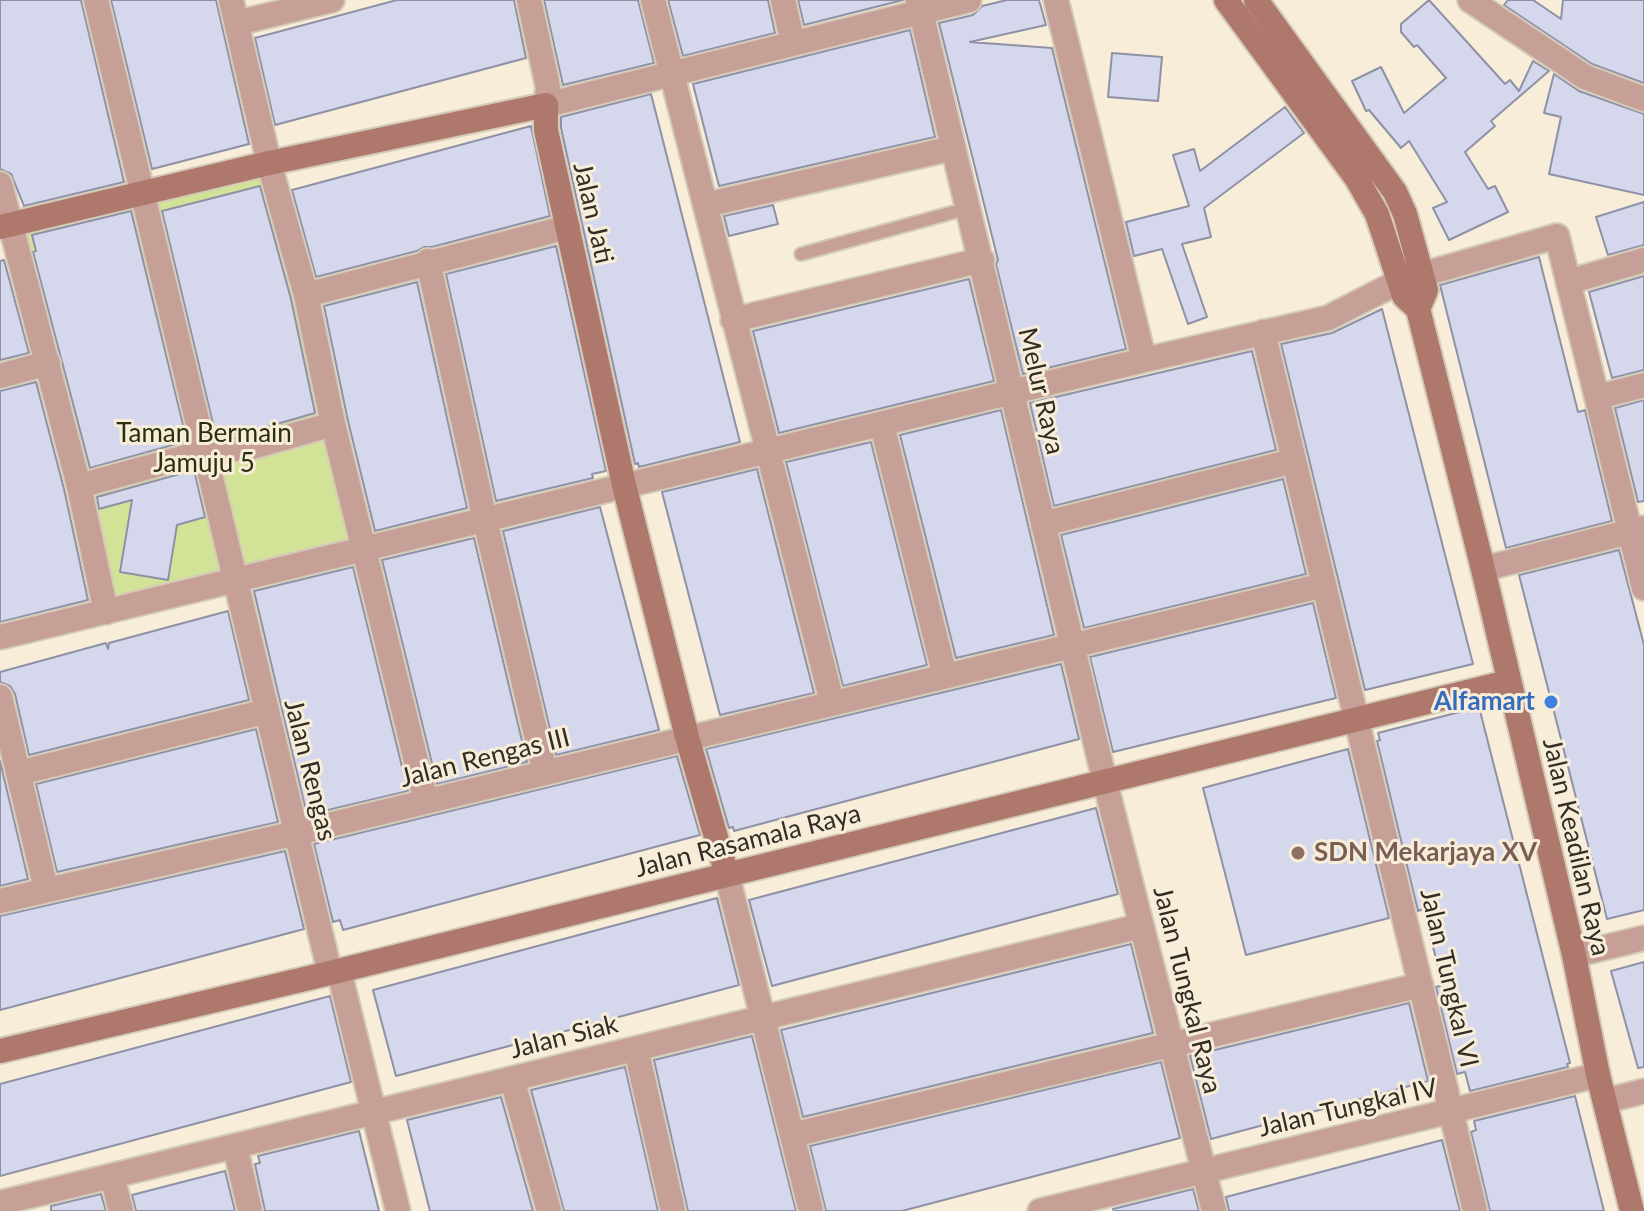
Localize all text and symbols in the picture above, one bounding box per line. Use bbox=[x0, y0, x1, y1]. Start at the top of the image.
street label: Jalan Jati bbox=[566, 159, 620, 267]
street label: Melur Raya bbox=[1011, 325, 1071, 457]
park label: Taman Bermain Jamuju 5 bbox=[116, 418, 292, 480]
place label: Alfamart bbox=[1434, 686, 1535, 718]
marker: Alfamart bbox=[1542, 693, 1560, 711]
street label: Jalan Rengas bbox=[277, 696, 343, 844]
street label: Jalan Rengas III bbox=[397, 722, 573, 794]
street label: Jalan Keadilan Raya bbox=[1536, 735, 1616, 959]
street label: Jalan Rasamala Raya bbox=[632, 798, 864, 884]
place label: SDN Mekarjaya XV bbox=[1314, 837, 1537, 869]
marker: SDN Mekarjaya XV bbox=[1289, 844, 1307, 862]
street label: Jalan Tungkal Raya bbox=[1146, 883, 1228, 1097]
street label: Jalan Tungkal VI bbox=[1413, 886, 1485, 1070]
street label: Jalan Siak bbox=[507, 1009, 621, 1065]
street label: Jalan Tungkal IV bbox=[1256, 1072, 1440, 1144]

